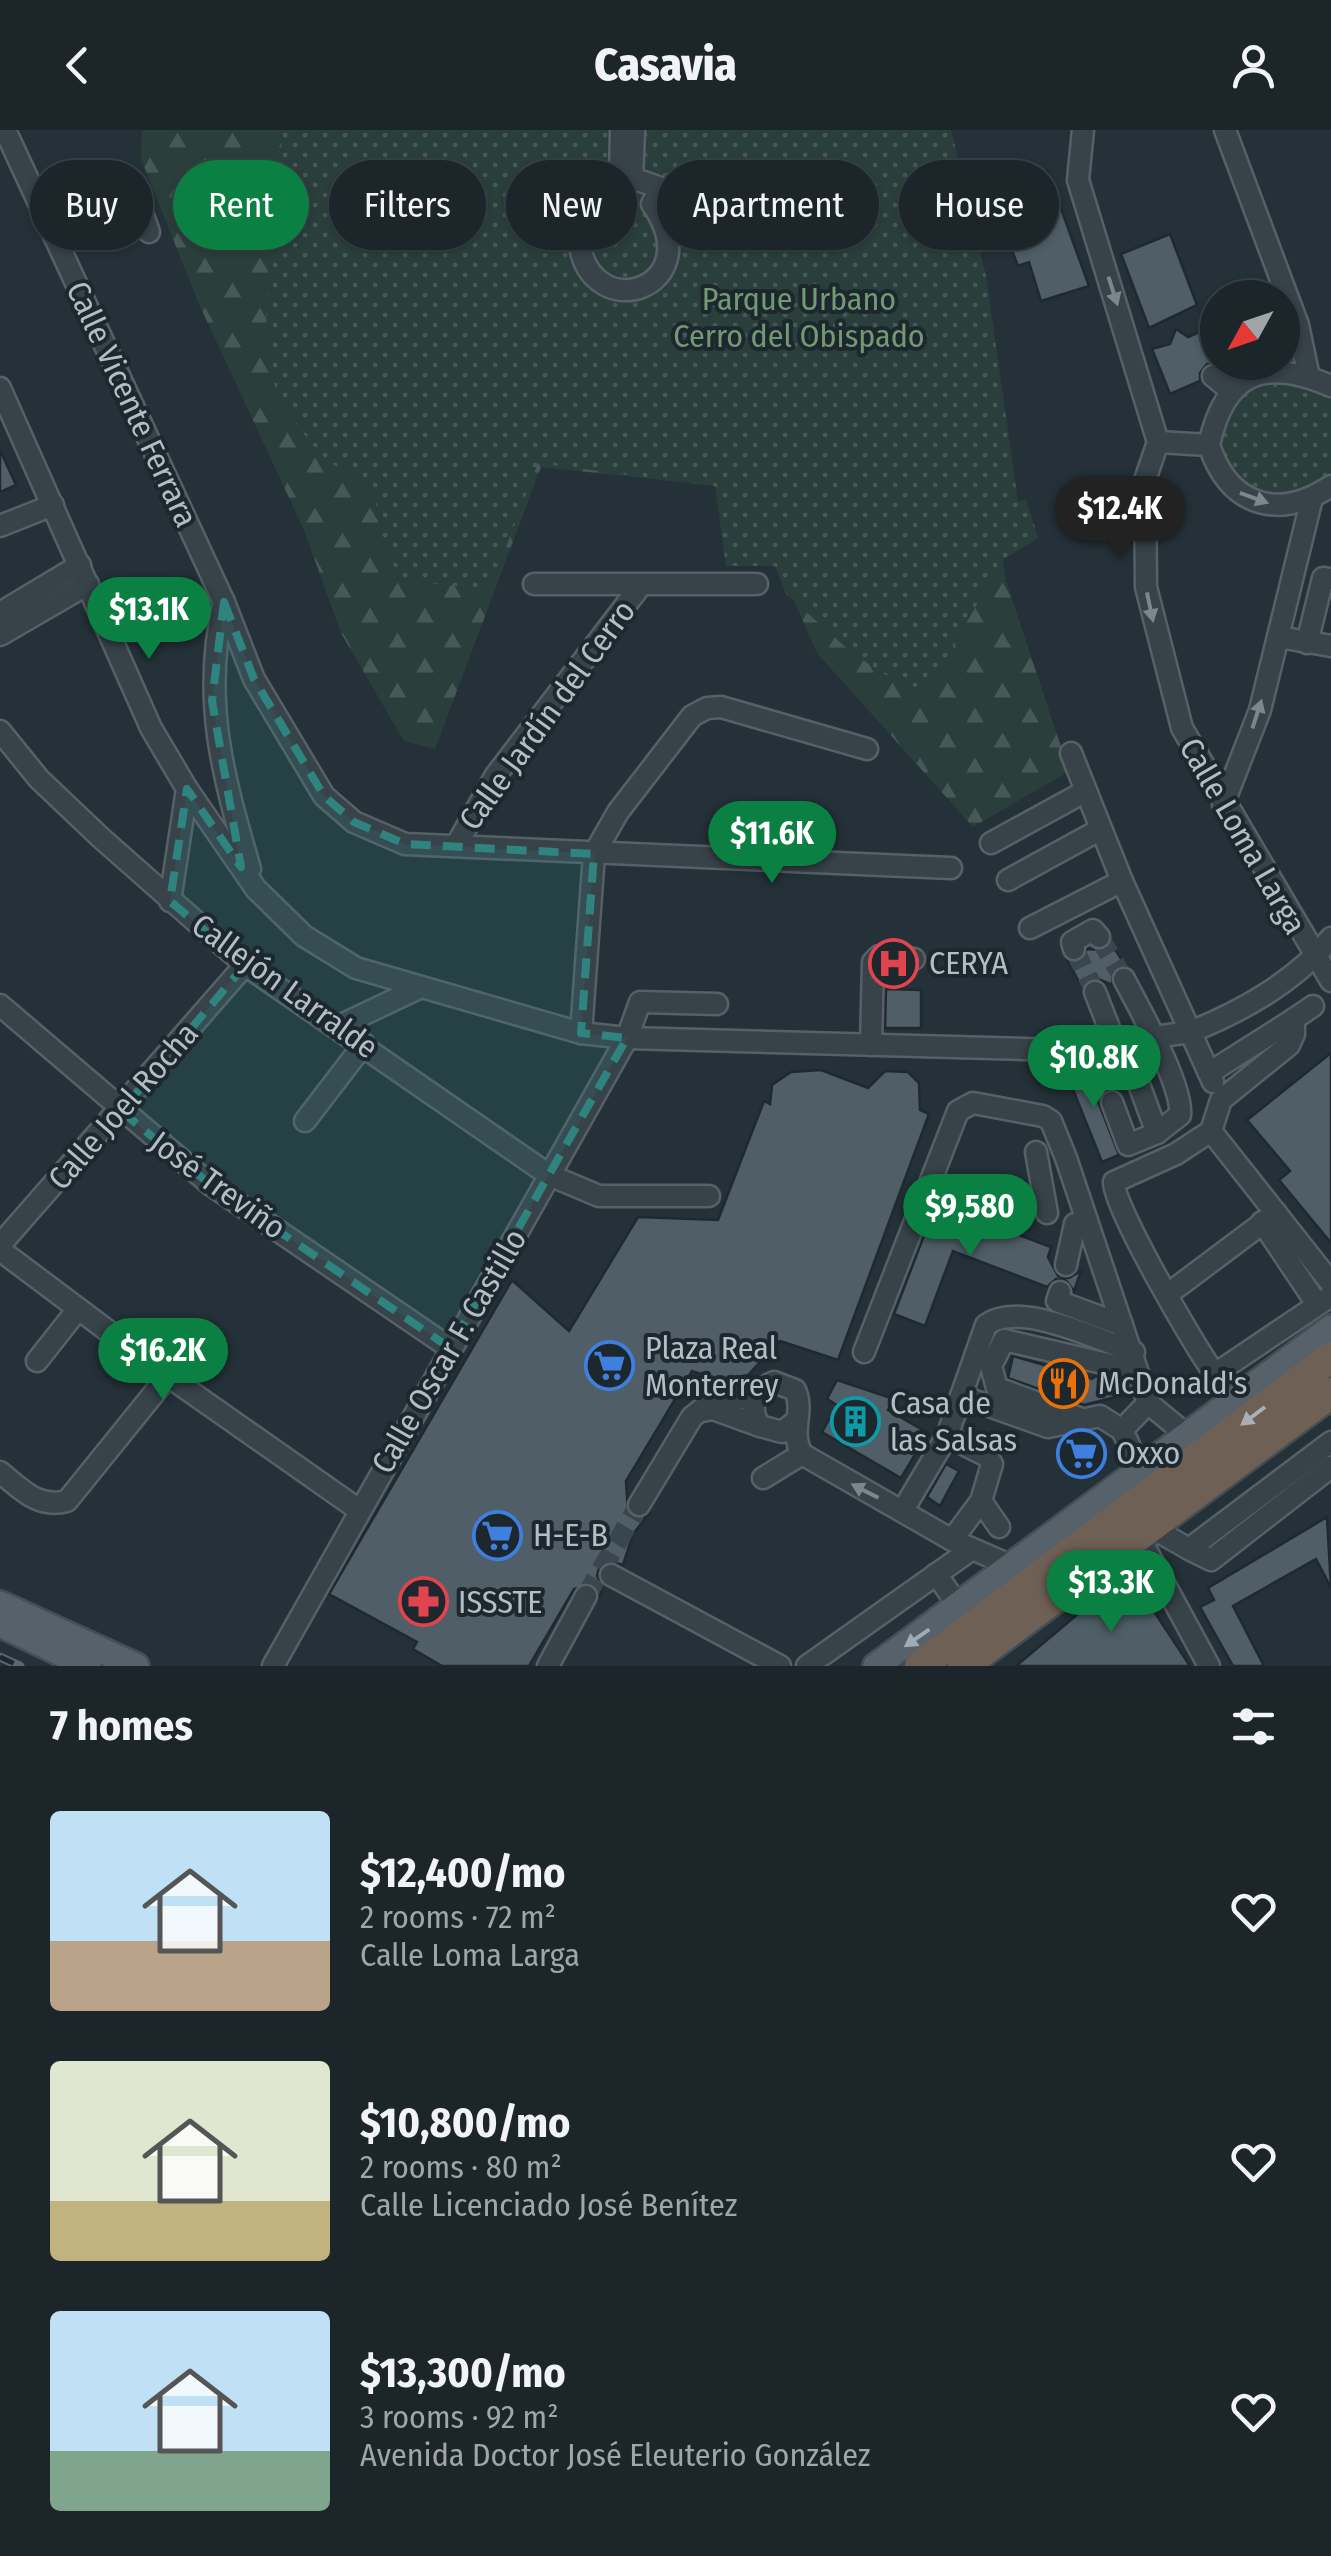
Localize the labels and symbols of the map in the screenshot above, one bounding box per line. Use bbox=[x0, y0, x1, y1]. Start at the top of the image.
street label: Calle Vicente Ferrara bbox=[58, 275, 206, 533]
one-way arrow bbox=[1107, 277, 1122, 307]
park label: Parque Urbano Cerro del Obispado bbox=[673, 280, 925, 355]
north arrow bbox=[1200, 280, 1300, 380]
pin: $12.4K bbox=[1039, 476, 1201, 561]
one-way arrow bbox=[1239, 491, 1269, 506]
pin: $13.1K bbox=[68, 577, 230, 662]
one-way arrow bbox=[1143, 592, 1158, 623]
street label: Calle Jardín del Cerro bbox=[451, 593, 643, 837]
one-way arrow bbox=[1251, 699, 1266, 729]
street label: Calle Loma Larga bbox=[1172, 731, 1314, 941]
pin: $11.6K bbox=[691, 801, 853, 886]
street label: Callejón Larralde bbox=[185, 906, 385, 1066]
hospital icon: CERYA bbox=[868, 937, 920, 989]
place label: CERYA bbox=[929, 944, 1008, 982]
street label: Calle Joel Rocha bbox=[40, 1015, 206, 1197]
pin: $10.8K bbox=[1013, 1025, 1175, 1110]
street label: José Treviño bbox=[143, 1123, 293, 1247]
pin: $9,580 bbox=[889, 1174, 1051, 1259]
street label: Calle Oscar F. Castillo bbox=[364, 1222, 534, 1480]
pin: $16.2K bbox=[82, 1318, 244, 1403]
place label: Plaza Real Monterrey bbox=[645, 1329, 779, 1404]
supermarket icon: Plaza Real Monterrey bbox=[584, 1340, 636, 1392]
restaurant icon: McDonald's bbox=[1037, 1357, 1089, 1409]
place label: McDonald's bbox=[1098, 1364, 1247, 1402]
place label: Casa de las Salsas bbox=[890, 1384, 1017, 1459]
building icon: Casa de las Salsas bbox=[829, 1395, 881, 1447]
one-way arrow bbox=[1240, 1405, 1266, 1425]
supermarket icon: Oxxo bbox=[1055, 1427, 1107, 1479]
place label: Oxxo bbox=[1116, 1434, 1180, 1472]
one-way arrow bbox=[851, 1482, 880, 1499]
supermarket icon: H-E-B bbox=[472, 1509, 524, 1561]
place label: H-E-B bbox=[533, 1516, 608, 1554]
pin: $13.3K bbox=[1030, 1550, 1192, 1635]
pharmacy icon: ISSSTE bbox=[397, 1576, 449, 1628]
place label: ISSSTE bbox=[458, 1583, 542, 1621]
one-way arrow bbox=[903, 1628, 930, 1647]

